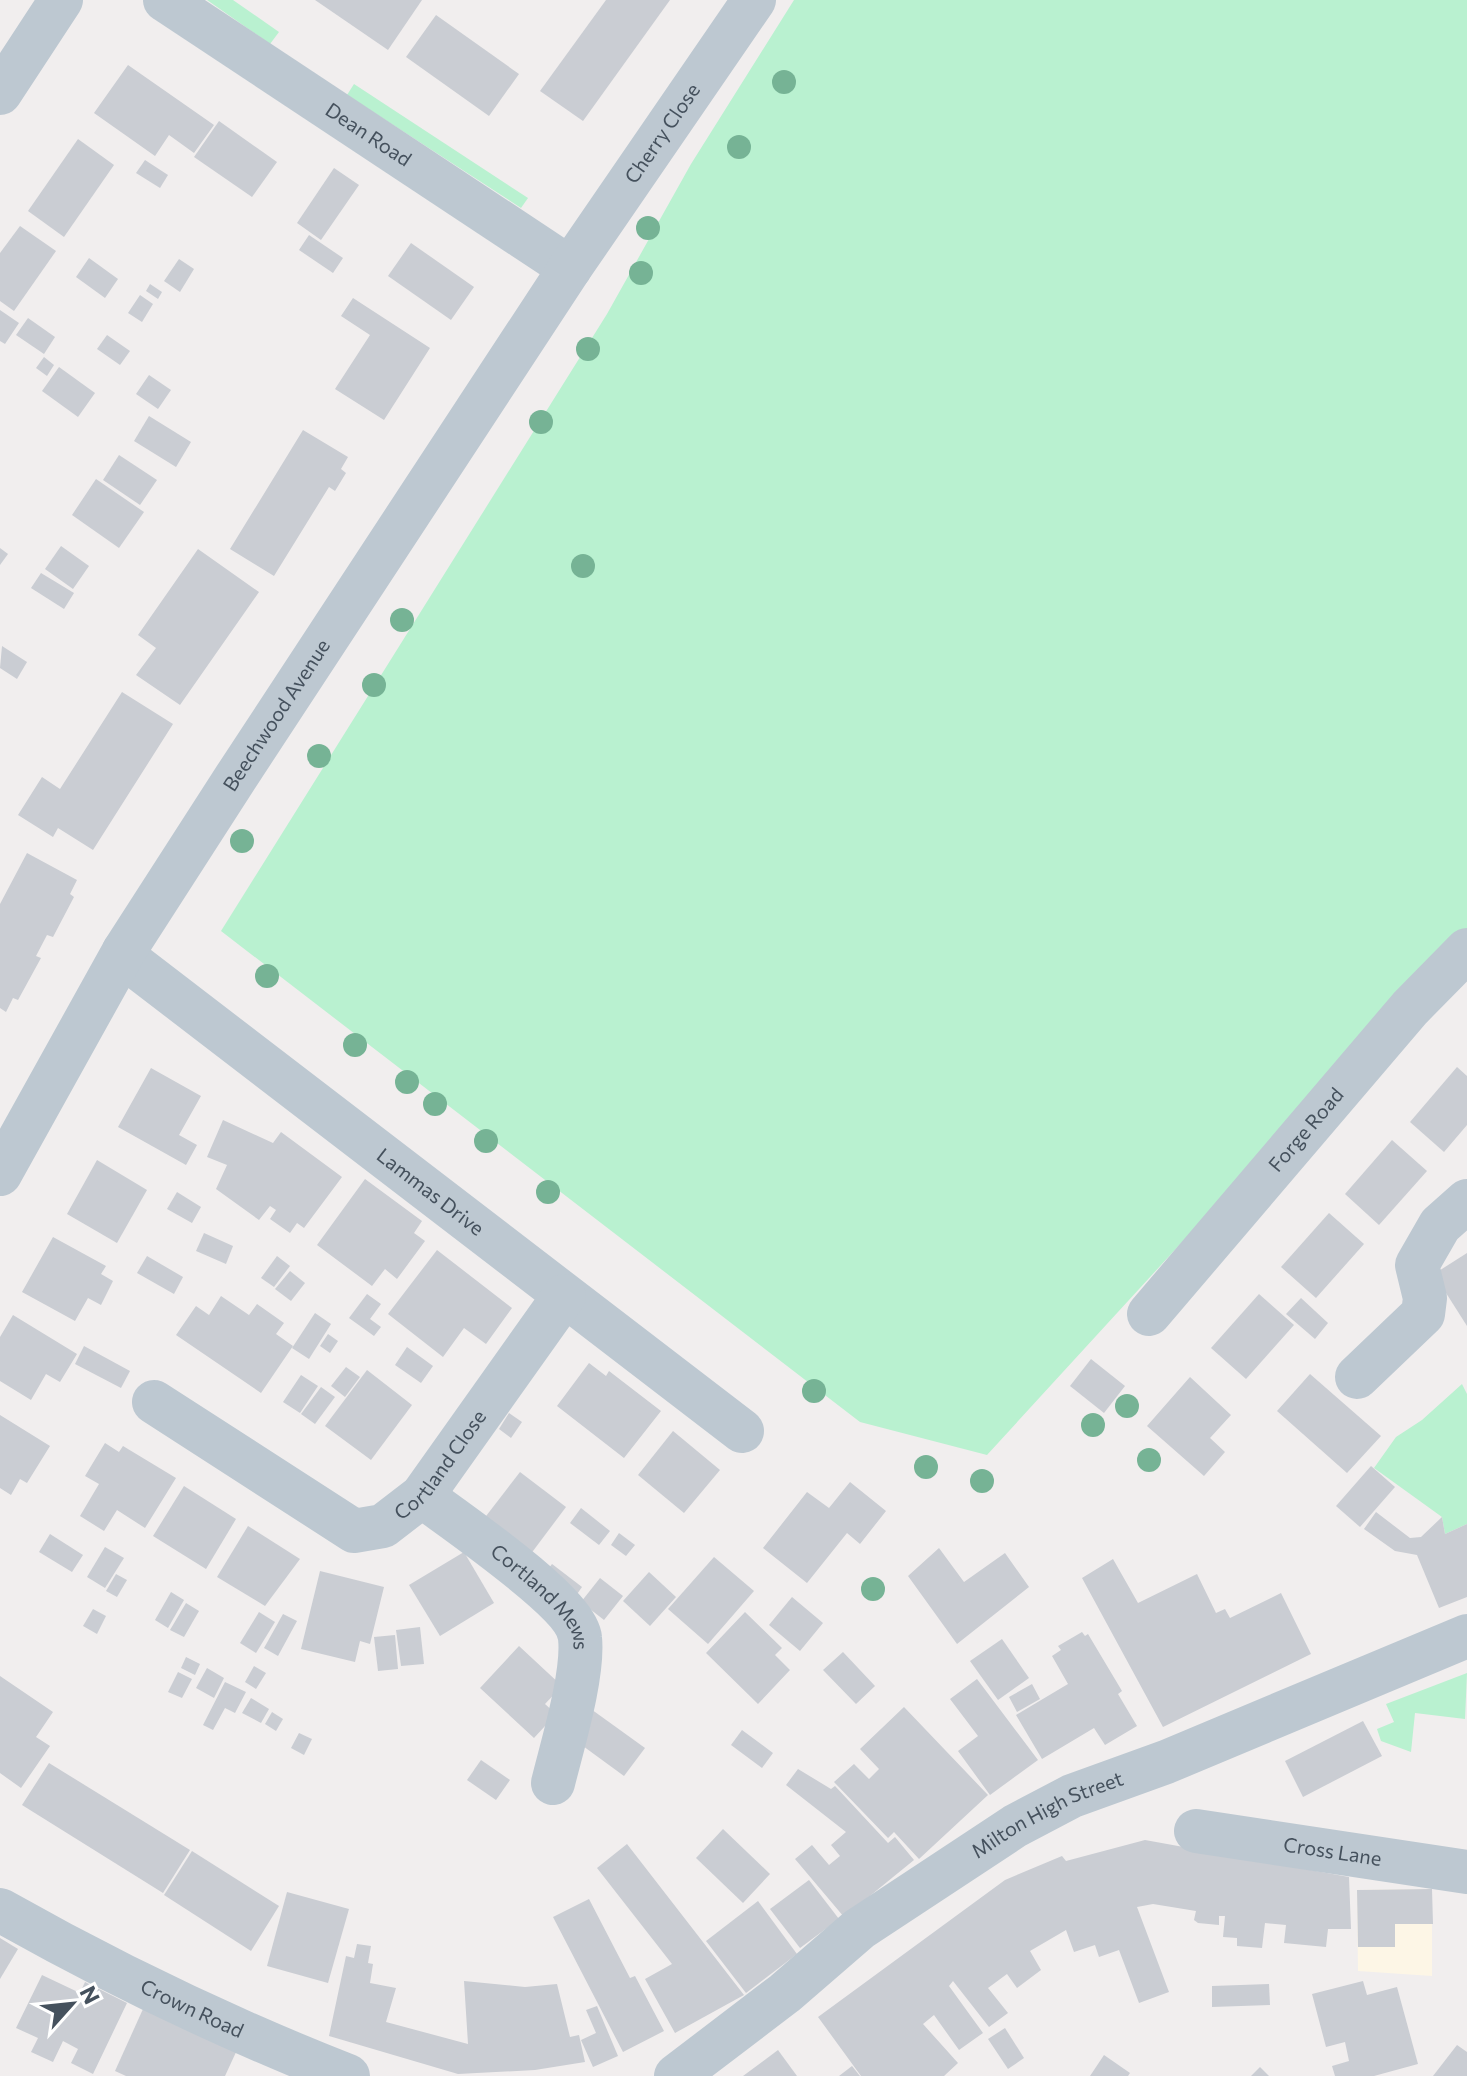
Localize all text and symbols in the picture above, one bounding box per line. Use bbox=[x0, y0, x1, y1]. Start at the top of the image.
street label: Cherry Close bbox=[619, 78, 704, 188]
street label: Dean Road bbox=[322, 97, 416, 171]
street label: Beechwood Avenue bbox=[217, 634, 334, 795]
street label: Forge Road bbox=[1263, 1082, 1348, 1176]
street label: Lammas Drive bbox=[373, 1142, 489, 1240]
street label: Cortland Close bbox=[389, 1405, 490, 1524]
street label: Cortland Mews bbox=[487, 1538, 594, 1650]
street label: Milton High Street bbox=[966, 1766, 1126, 1862]
street label: Cross Lane bbox=[1282, 1831, 1383, 1870]
north arrow bbox=[32, 1964, 112, 2044]
street label: Crown Road bbox=[137, 1973, 248, 2042]
text: N bbox=[74, 1981, 106, 2008]

